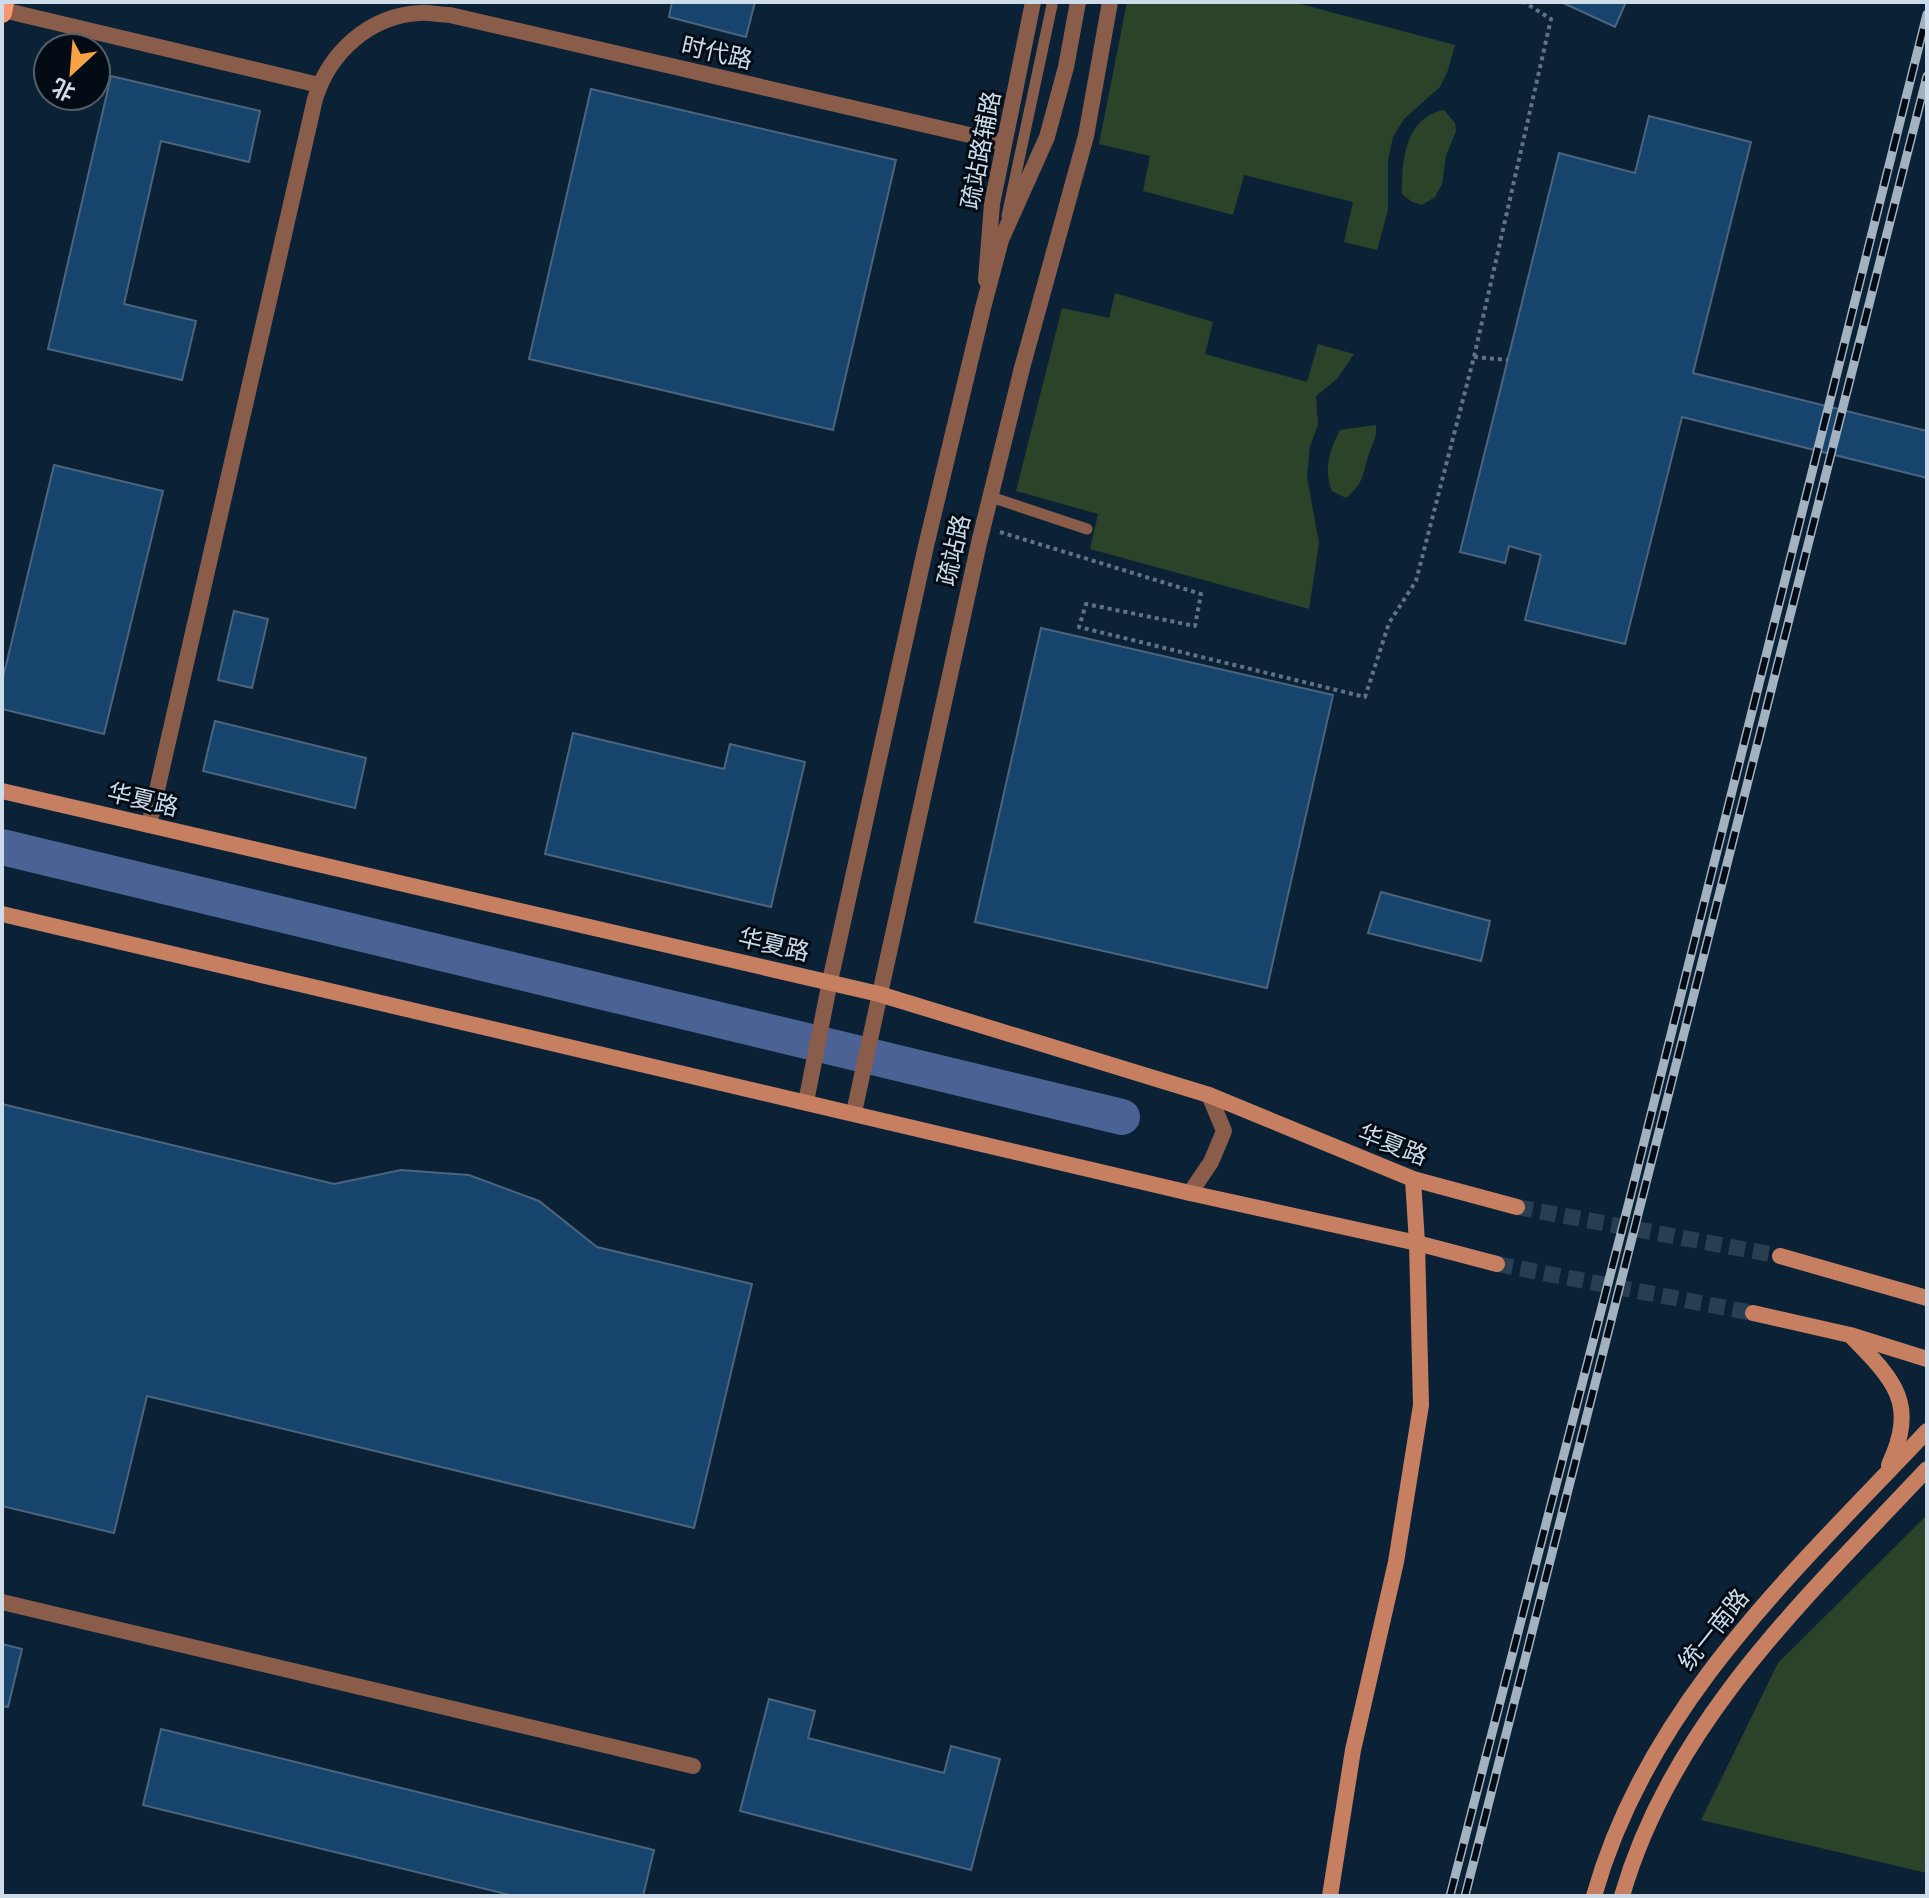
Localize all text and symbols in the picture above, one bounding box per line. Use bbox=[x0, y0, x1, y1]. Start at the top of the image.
street label: 时代路 bbox=[678, 28, 756, 76]
north arrow bbox=[32, 32, 112, 112]
text: 北 bbox=[47, 73, 79, 108]
street label: 疏站路辅路 bbox=[953, 88, 1007, 212]
street label: 疏站路 bbox=[929, 511, 977, 589]
street label: 华夏路 bbox=[104, 775, 182, 823]
street label: 华夏路 bbox=[735, 920, 813, 968]
street label: 华夏路 bbox=[1354, 1116, 1432, 1172]
street label: 统一南路 bbox=[1670, 1582, 1756, 1676]

